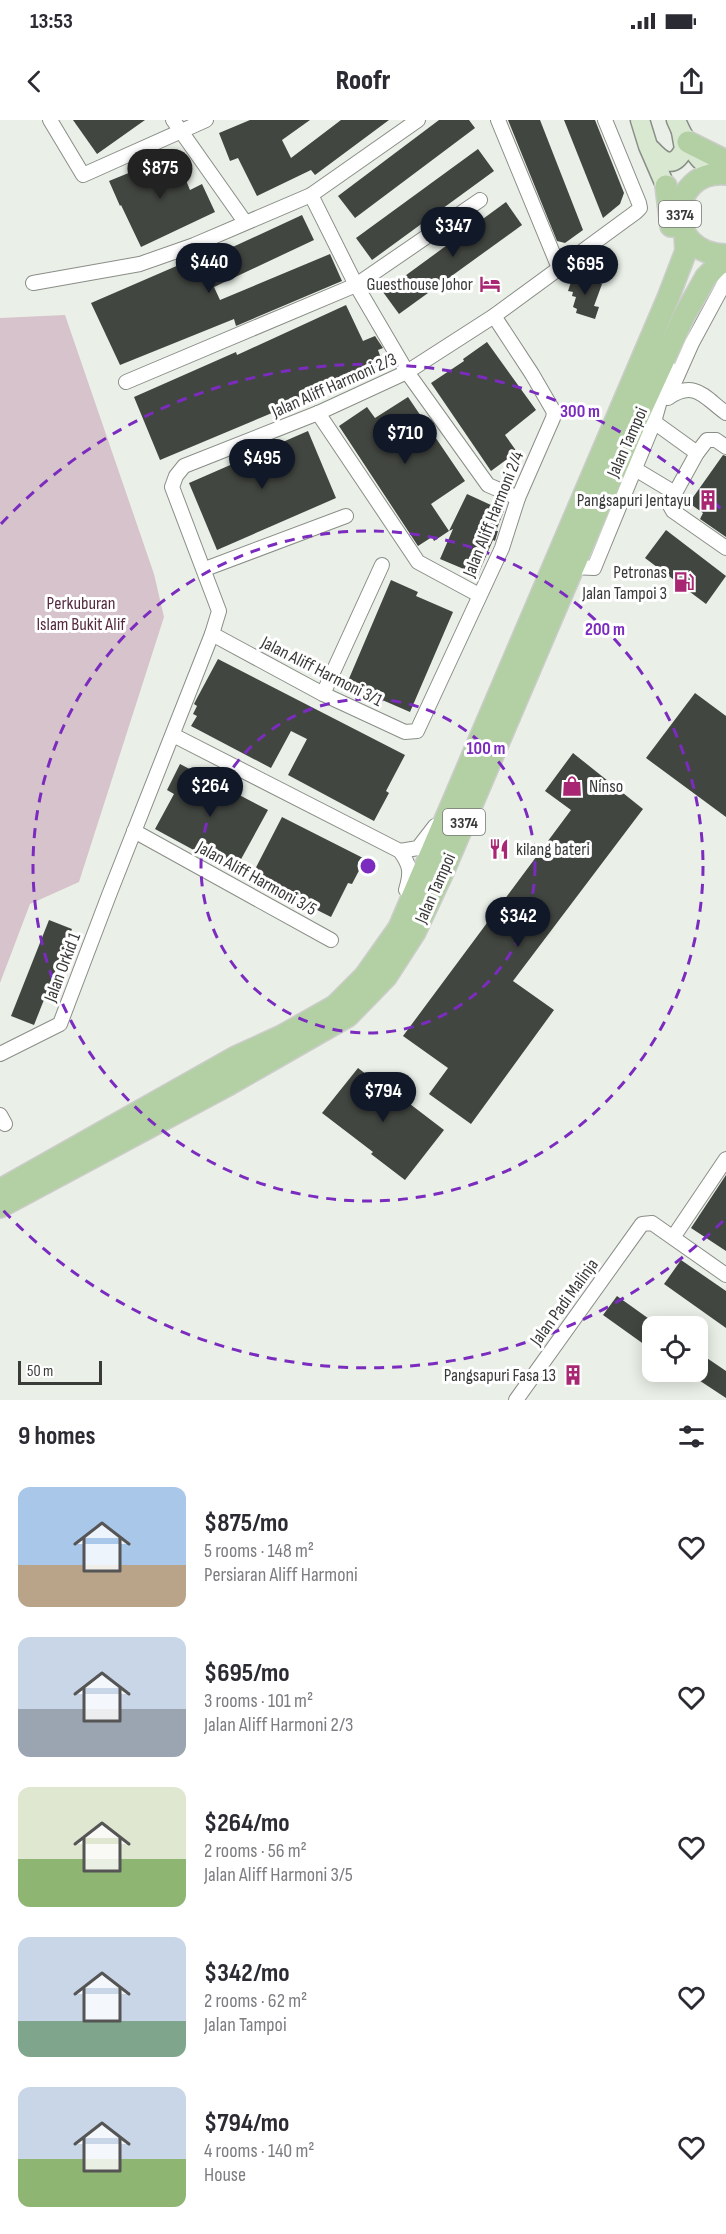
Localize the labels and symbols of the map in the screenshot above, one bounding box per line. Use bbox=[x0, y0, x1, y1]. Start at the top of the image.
pin: $875 bbox=[124, 149, 196, 200]
road number: 3374 bbox=[659, 201, 701, 227]
pin: $347 bbox=[417, 207, 489, 258]
pin: $440 bbox=[173, 243, 245, 294]
pin: $695 bbox=[549, 245, 621, 296]
hotel icon: Guesthouse Johor bbox=[478, 272, 502, 296]
place label: Guesthouse Johor bbox=[367, 274, 473, 295]
street label: Jalan Aliff Harmoni 2/3 bbox=[268, 349, 400, 423]
text: 300 m bbox=[560, 401, 600, 422]
street label: Jalan Tampoi bbox=[602, 404, 652, 481]
pin: $710 bbox=[369, 414, 441, 465]
pin: $495 bbox=[226, 439, 298, 490]
street label: Jalan Aliff Harmoni 2/4 bbox=[458, 448, 528, 581]
building icon: Pangsapuri Jentayu bbox=[696, 488, 720, 512]
place label: Pangsapuri Jentayu bbox=[577, 490, 691, 511]
place label: Petronas Jalan Tampoi 3 bbox=[581, 562, 667, 604]
fuel station icon: Petronas Jalan Tampoi 3 bbox=[672, 570, 696, 594]
park label: Perkuburan Islam Bukit Alif bbox=[36, 593, 126, 635]
text: 200 m bbox=[585, 619, 625, 640]
street label: Jalan Aliff Harmoni 3/1 bbox=[257, 631, 386, 711]
text: 100 m bbox=[467, 738, 506, 759]
pin: $264 bbox=[174, 767, 246, 818]
shop icon: Ninso bbox=[560, 774, 584, 798]
place label: Ninso bbox=[589, 776, 623, 797]
road number: 3374 bbox=[443, 809, 485, 835]
street label: Jalan Aliff Harmoni 3/5 bbox=[192, 836, 320, 920]
restaurant icon: kilang bateri bbox=[487, 837, 511, 861]
place label: kilang bateri bbox=[516, 839, 590, 860]
street label: Jalan Tampoi bbox=[410, 850, 460, 927]
centre of rings bbox=[358, 856, 378, 876]
pin: $342 bbox=[482, 897, 554, 948]
street label: Jalan Orkid 1 bbox=[39, 929, 85, 1006]
pin: $794 bbox=[347, 1072, 419, 1123]
street label: Jalan Padi Malinja bbox=[525, 1255, 603, 1351]
scale bar bbox=[18, 1358, 102, 1386]
building icon: Pangsapuri Fasa 13 bbox=[561, 1363, 585, 1387]
place label: Pangsapuri Fasa 13 bbox=[444, 1365, 556, 1386]

